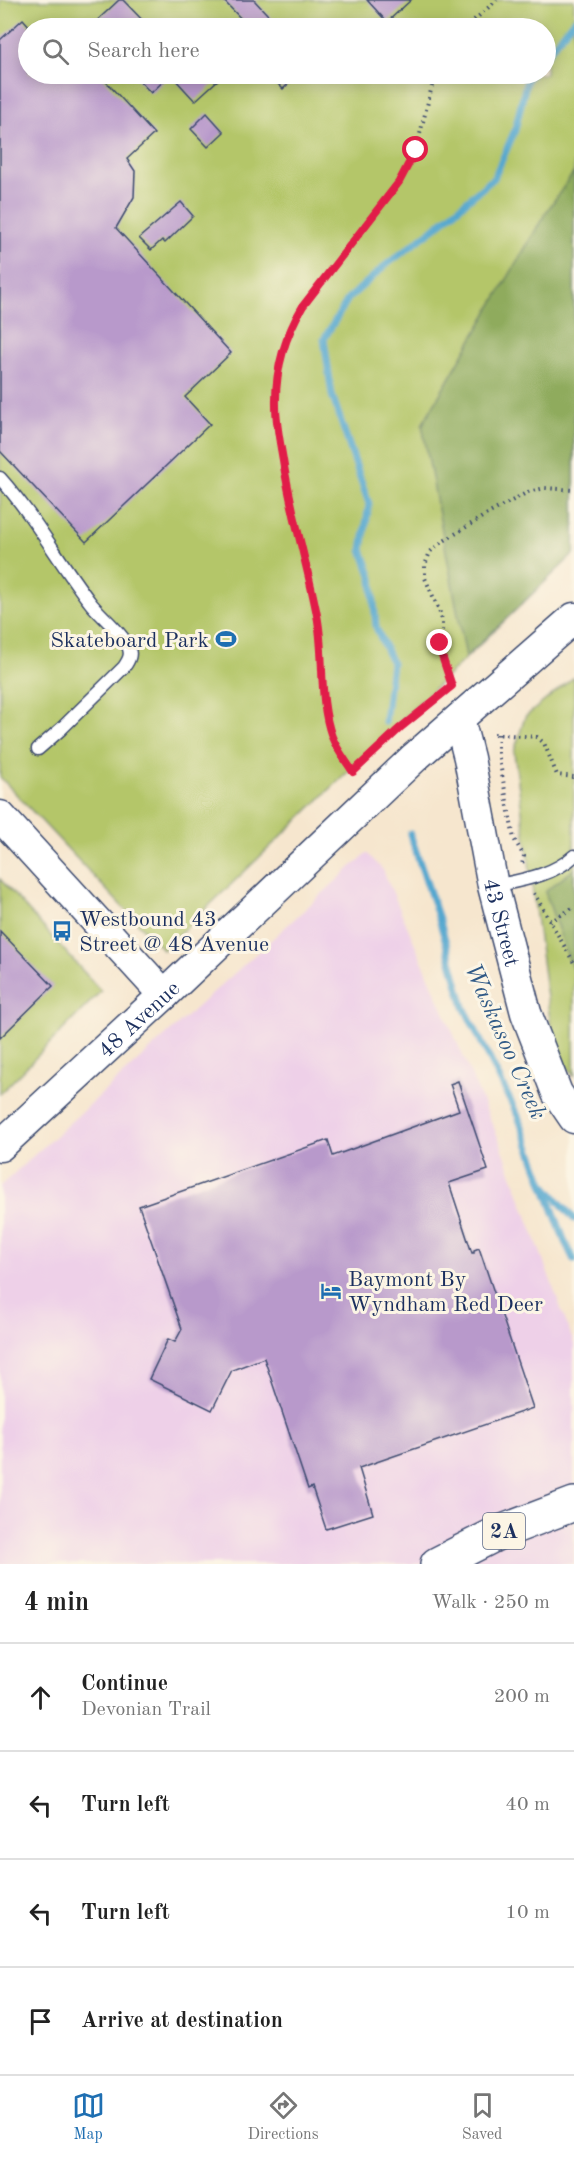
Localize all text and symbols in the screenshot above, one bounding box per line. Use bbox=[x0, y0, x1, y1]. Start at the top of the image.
search box bbox=[18, 18, 556, 84]
icon: search bbox=[39, 35, 72, 68]
text: Search here bbox=[87, 40, 200, 62]
route start bbox=[402, 136, 428, 162]
sports icon: Skateboard Park bbox=[214, 627, 238, 651]
route end bbox=[426, 629, 452, 655]
place label: Skateboard Park bbox=[50, 630, 209, 652]
street label: 43 Street bbox=[479, 877, 522, 969]
place label: Westbound 43 Street @ 48 Avenue bbox=[79, 909, 269, 956]
bus stop icon: Westbound 43 Street @ 48 Avenue bbox=[50, 919, 74, 943]
water label: Waskasoo Creek bbox=[459, 960, 549, 1124]
street label: 48 Avenue bbox=[95, 978, 184, 1063]
place label: Baymont By Wyndham Red Deer bbox=[348, 1269, 543, 1316]
hotel icon: Baymont By Wyndham Red Deer bbox=[319, 1279, 343, 1303]
road number: 2A bbox=[483, 1513, 525, 1549]
text: 4 min bbox=[24, 1590, 89, 1616]
text: Walk · 250 m bbox=[431, 1593, 550, 1613]
text: Continue bbox=[81, 1673, 168, 1695]
icon: ahead bbox=[24, 1681, 57, 1714]
text: 200 m bbox=[494, 1687, 550, 1707]
text: Devonian Trail bbox=[81, 1700, 211, 1720]
icon: left bbox=[24, 1789, 57, 1822]
text: Turn left bbox=[81, 1794, 170, 1816]
text: 40 m bbox=[505, 1795, 550, 1815]
icon: left bbox=[24, 1897, 57, 1930]
text: Turn left bbox=[81, 1902, 170, 1924]
text: 10 m bbox=[505, 1903, 550, 1923]
icon: arrive bbox=[24, 2005, 57, 2038]
text: Arrive at destination bbox=[81, 2010, 283, 2032]
tab: Map bbox=[72, 2089, 105, 2145]
tab: Directions bbox=[248, 2089, 319, 2145]
tab: Saved bbox=[462, 2089, 502, 2145]

